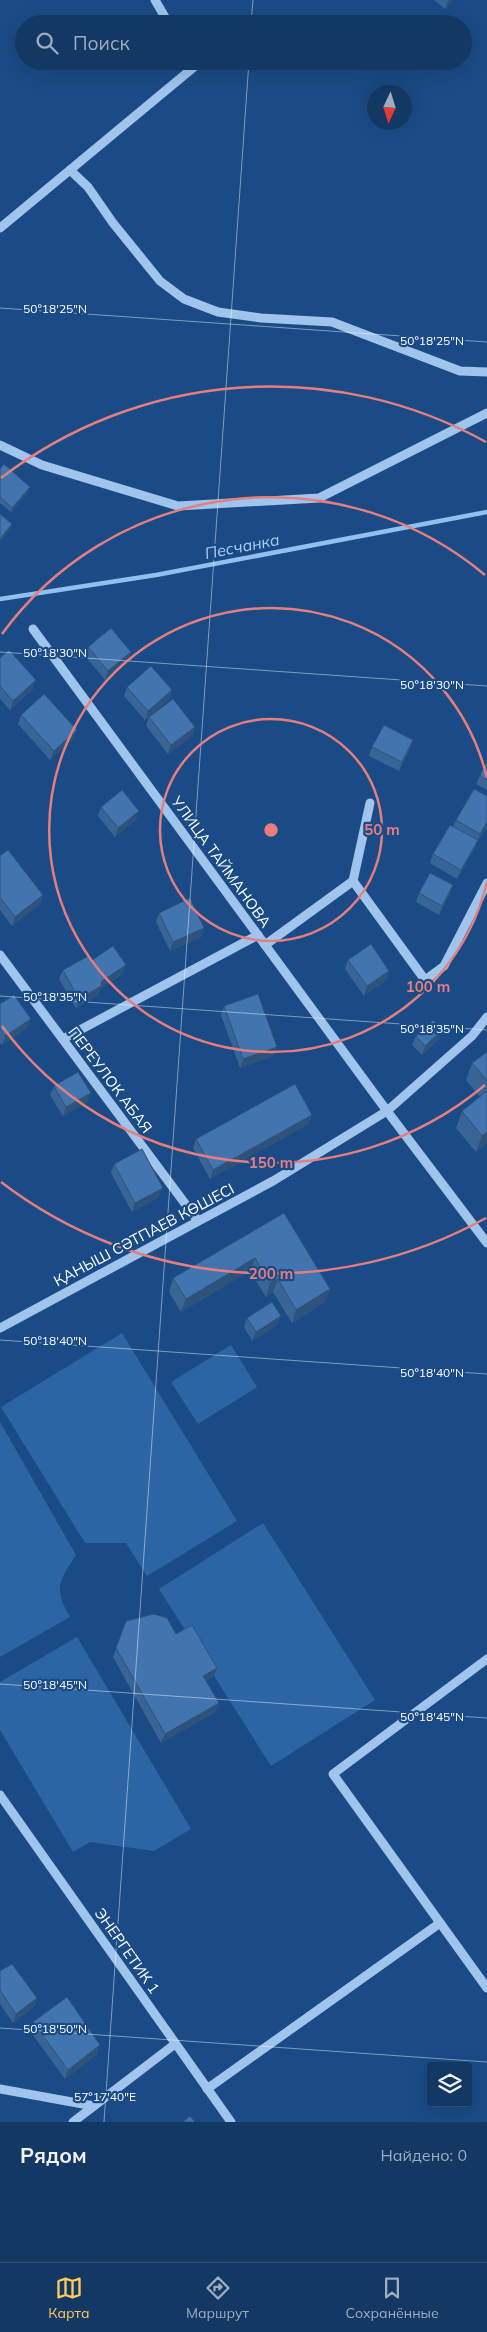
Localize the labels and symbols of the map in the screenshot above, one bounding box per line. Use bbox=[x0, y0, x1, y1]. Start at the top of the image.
north arrow bbox=[367, 85, 412, 130]
text: 50°18'25"N bbox=[23, 301, 87, 316]
text: 50°18'25"N bbox=[400, 333, 464, 348]
water label: Песчанка bbox=[203, 529, 281, 563]
text: 50°18'30"N bbox=[23, 645, 87, 660]
text: 50°18'30"N bbox=[400, 677, 464, 692]
street label: УЛИЦА ТАЙМАНОВА bbox=[167, 792, 275, 931]
text: 50 m bbox=[364, 820, 400, 839]
centre of rings bbox=[262, 821, 280, 839]
text: 100 m bbox=[406, 977, 450, 996]
text: 50°18'35"N bbox=[23, 989, 87, 1004]
text: 50°18'35"N bbox=[400, 1021, 464, 1036]
street label: ПЕРЕУЛОК АБАЯ bbox=[64, 1023, 157, 1137]
text: 150 m bbox=[249, 1153, 293, 1172]
street label: ҚАНЫШ СӘТПАЕВ КӨШЕСІ bbox=[50, 1179, 237, 1290]
text: 200 m bbox=[249, 1264, 293, 1283]
text: 50°18'40"N bbox=[23, 1333, 87, 1348]
text: 50°18'40"N bbox=[400, 1365, 464, 1380]
text: 50°18'45"N bbox=[23, 1677, 87, 1692]
text: 50°18'45"N bbox=[400, 1709, 464, 1724]
street label: ЭНЕРГЕТИК 1 bbox=[91, 1904, 164, 1997]
text: 50°18'50"N bbox=[23, 2021, 87, 2036]
text: 57°17'40"E bbox=[74, 2089, 136, 2104]

